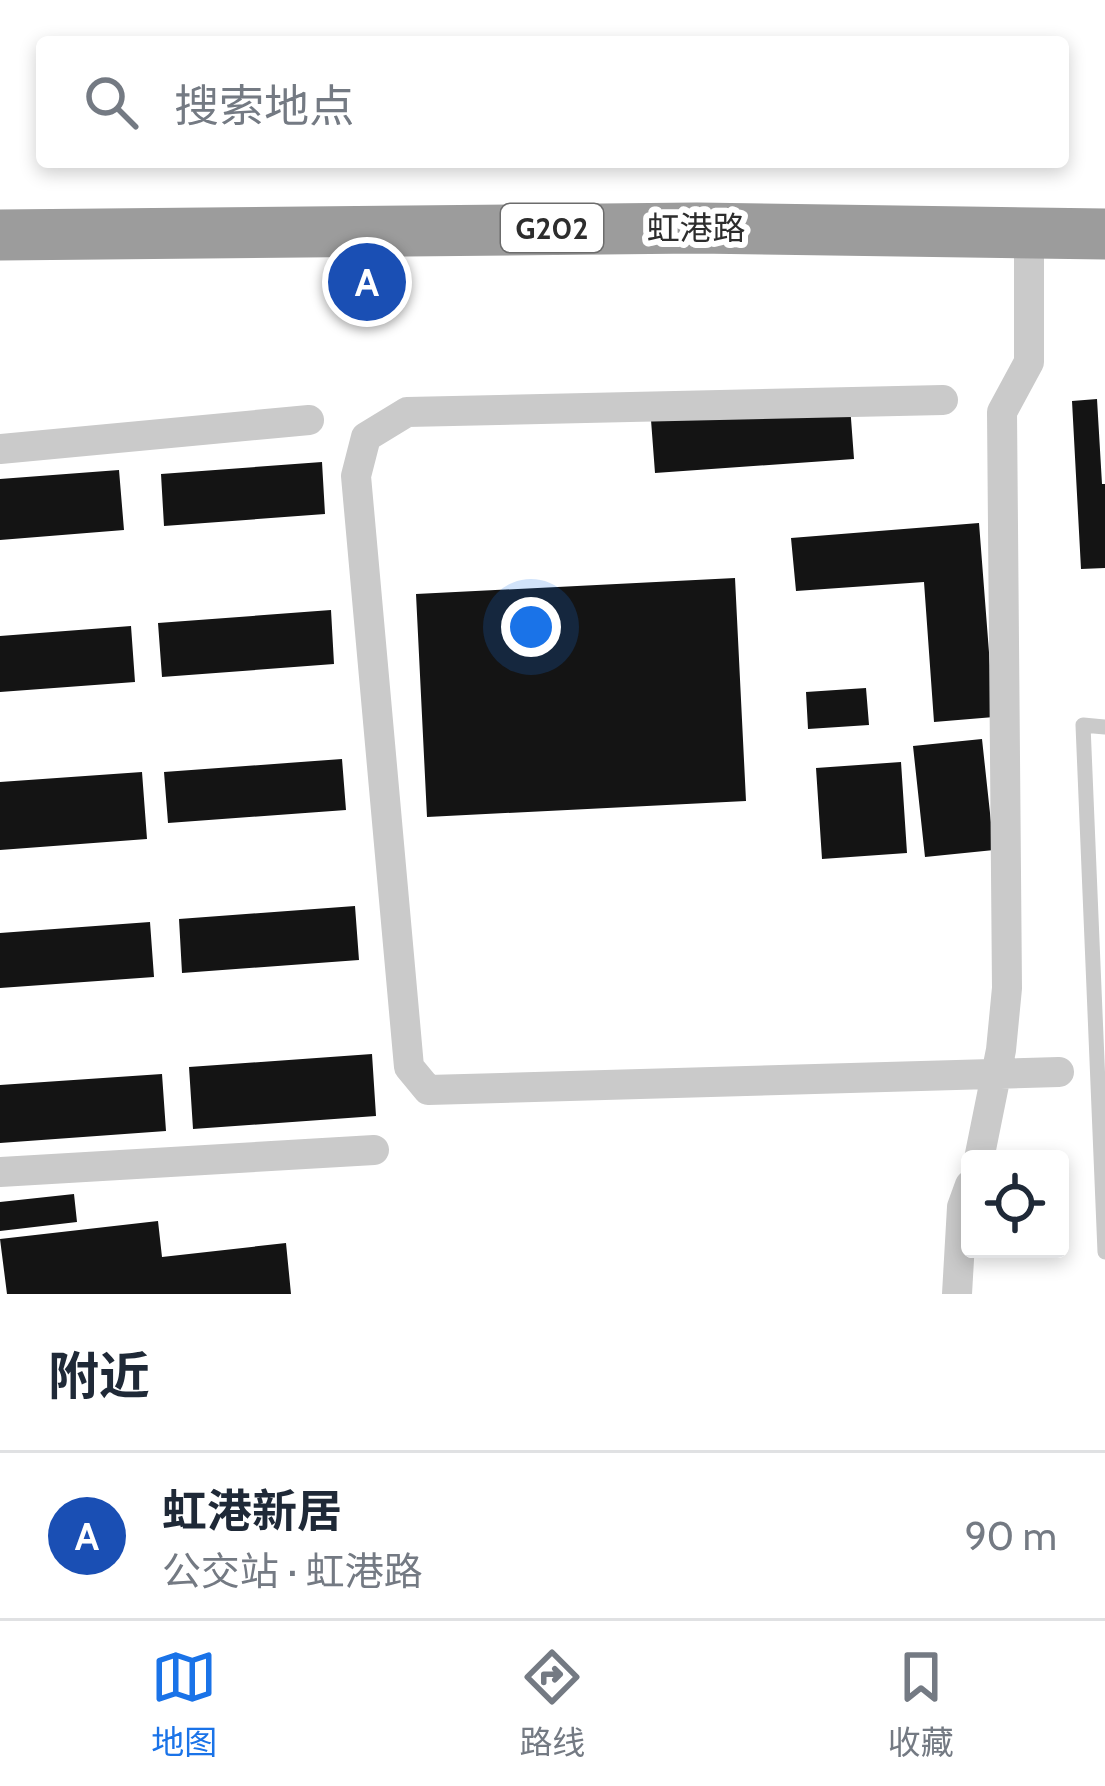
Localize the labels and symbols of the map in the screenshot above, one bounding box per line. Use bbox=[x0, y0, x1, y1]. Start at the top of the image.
road number: G202 bbox=[501, 204, 603, 252]
street label: 虹港路 bbox=[647, 208, 746, 248]
pin: A bbox=[328, 237, 406, 327]
your location bbox=[501, 597, 561, 657]

